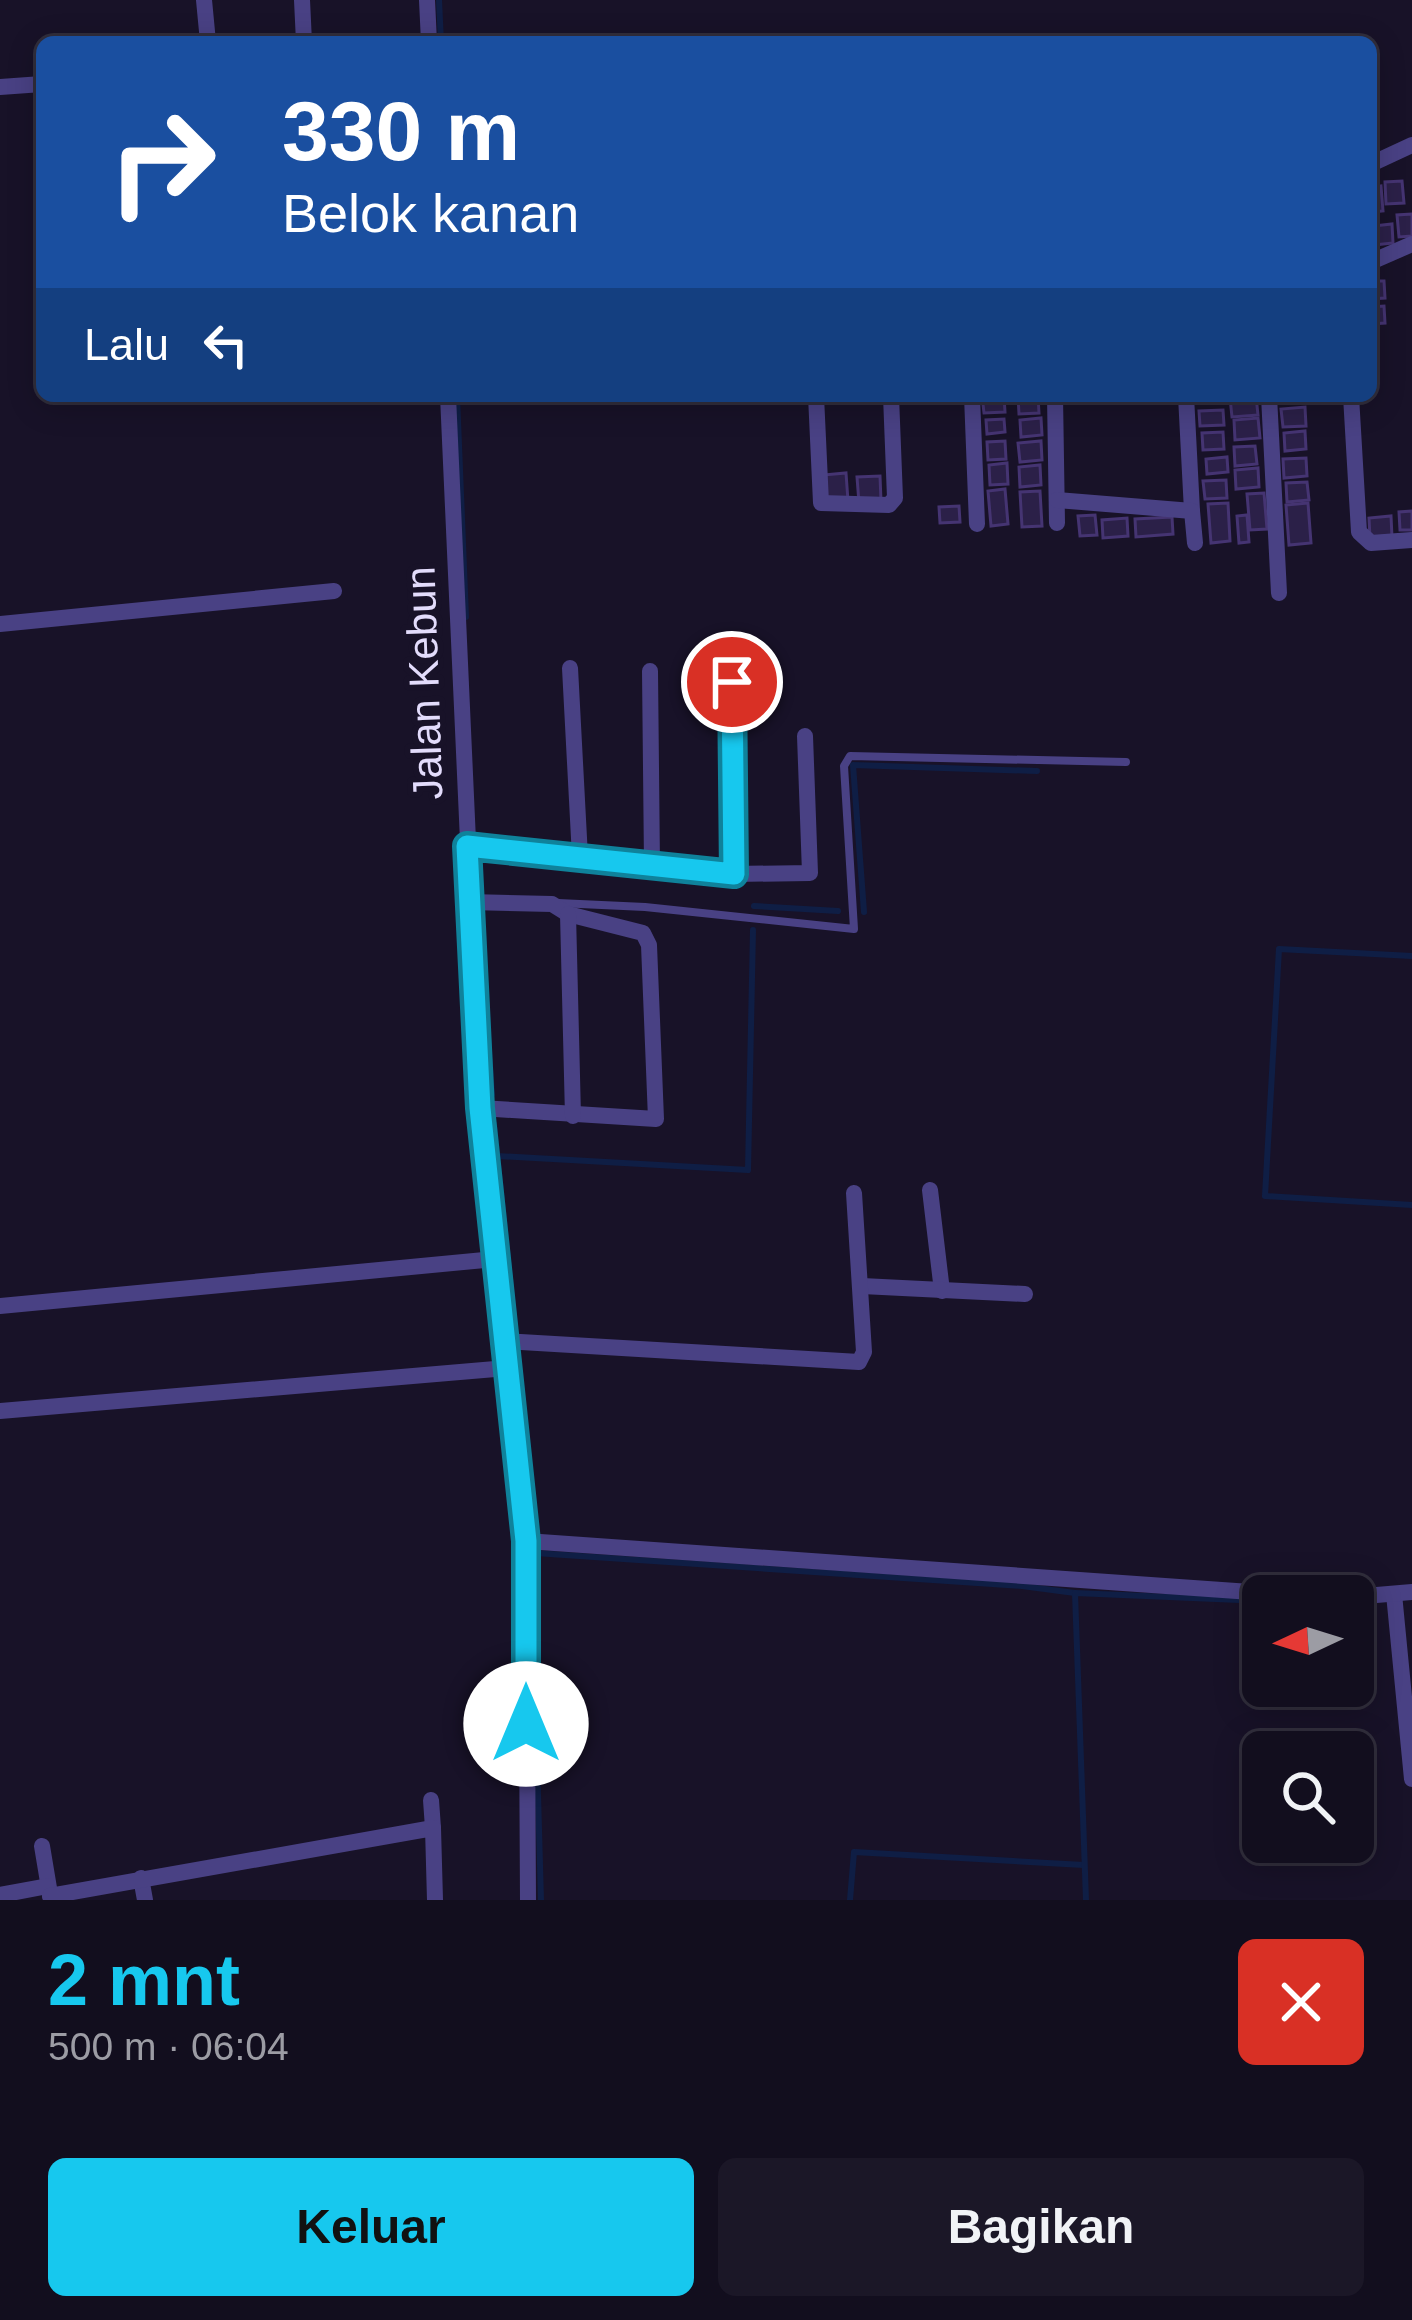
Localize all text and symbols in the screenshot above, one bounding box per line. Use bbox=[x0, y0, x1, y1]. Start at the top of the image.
icon: right bbox=[84, 84, 240, 240]
text: 330 m bbox=[282, 84, 520, 178]
text: Belok kanan bbox=[282, 183, 579, 243]
icon: left bbox=[193, 312, 259, 378]
text: Lalu bbox=[84, 319, 169, 370]
street label: Jalan Kebun bbox=[396, 565, 452, 801]
pin bbox=[681, 631, 783, 733]
icon: arrive bbox=[699, 649, 765, 715]
north arrow bbox=[1242, 1575, 1374, 1707]
map controls bbox=[1242, 1575, 1374, 1863]
position arrow bbox=[463, 1661, 589, 1787]
button: search bbox=[1242, 1731, 1374, 1863]
button: close bbox=[1238, 1939, 1364, 2065]
text: 2 mnt bbox=[48, 1940, 240, 2020]
text: 500 m · 06:04 bbox=[48, 2025, 289, 2068]
button: Keluar bbox=[48, 2158, 694, 2296]
button: Bagikan bbox=[718, 2158, 1364, 2296]

